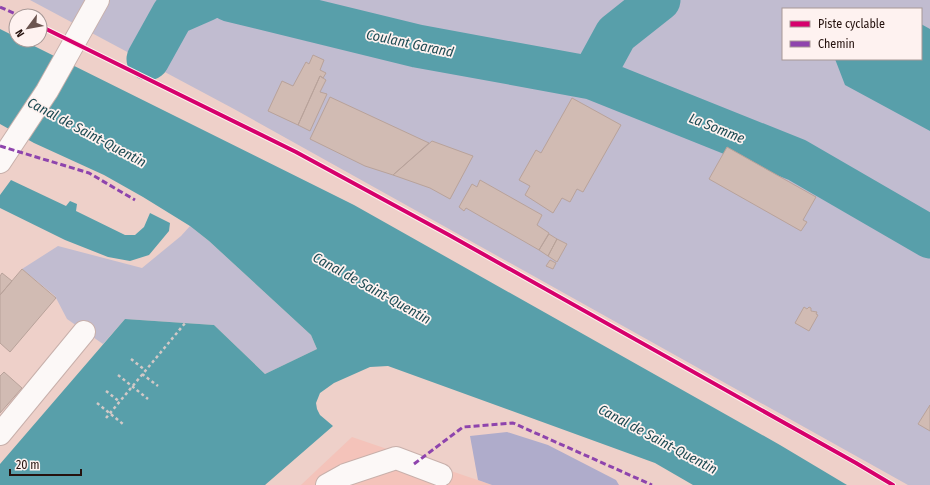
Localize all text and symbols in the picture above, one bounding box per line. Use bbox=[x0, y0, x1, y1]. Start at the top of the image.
north arrow bbox=[8, 8, 48, 48]
legend bbox=[782, 8, 922, 60]
text: Piste cyclable bbox=[818, 17, 885, 31]
water label: Coulant Garand bbox=[365, 26, 456, 61]
text: N bbox=[13, 27, 27, 39]
text: Chemin bbox=[818, 37, 855, 51]
water label: Canal de Saint-Quentin bbox=[24, 94, 149, 171]
water label: La Somme bbox=[686, 110, 747, 147]
water label: Canal de Saint-Quentin bbox=[310, 249, 434, 328]
water label: Canal de Saint-Quentin bbox=[595, 401, 720, 478]
scale bar bbox=[10, 451, 81, 477]
text: 20 m bbox=[16, 458, 40, 472]

